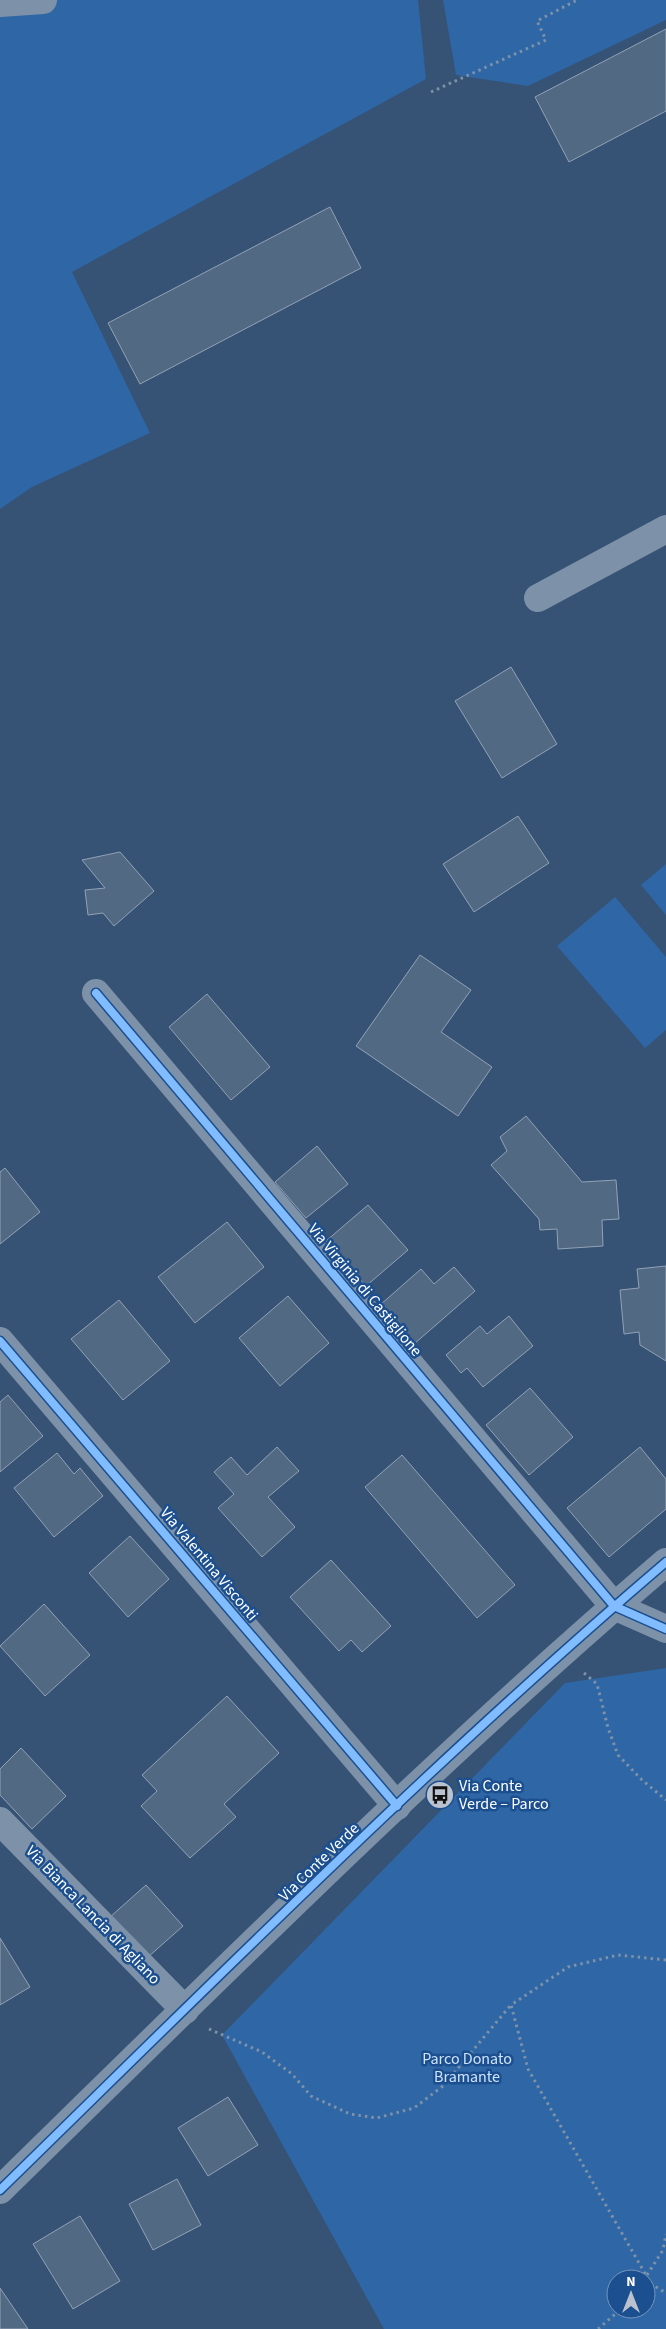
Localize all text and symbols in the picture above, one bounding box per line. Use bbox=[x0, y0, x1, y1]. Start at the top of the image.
street label: Via Virginia di Castiglione bbox=[303, 1219, 427, 1361]
street label: Via Valentina Visconti bbox=[155, 1502, 263, 1626]
place label: Via Conte Verde – Parco bbox=[459, 1775, 549, 1815]
bus stop icon: Via Conte Verde – Parco bbox=[425, 1780, 455, 1810]
street label: Via Conte Verde bbox=[274, 1818, 364, 1906]
street label: Via Bianca Lancia di Agliano bbox=[21, 1841, 165, 1989]
park label: Parco Donato Bramante bbox=[422, 2048, 512, 2088]
north arrow bbox=[606, 2269, 656, 2319]
text: N bbox=[626, 2272, 636, 2292]

